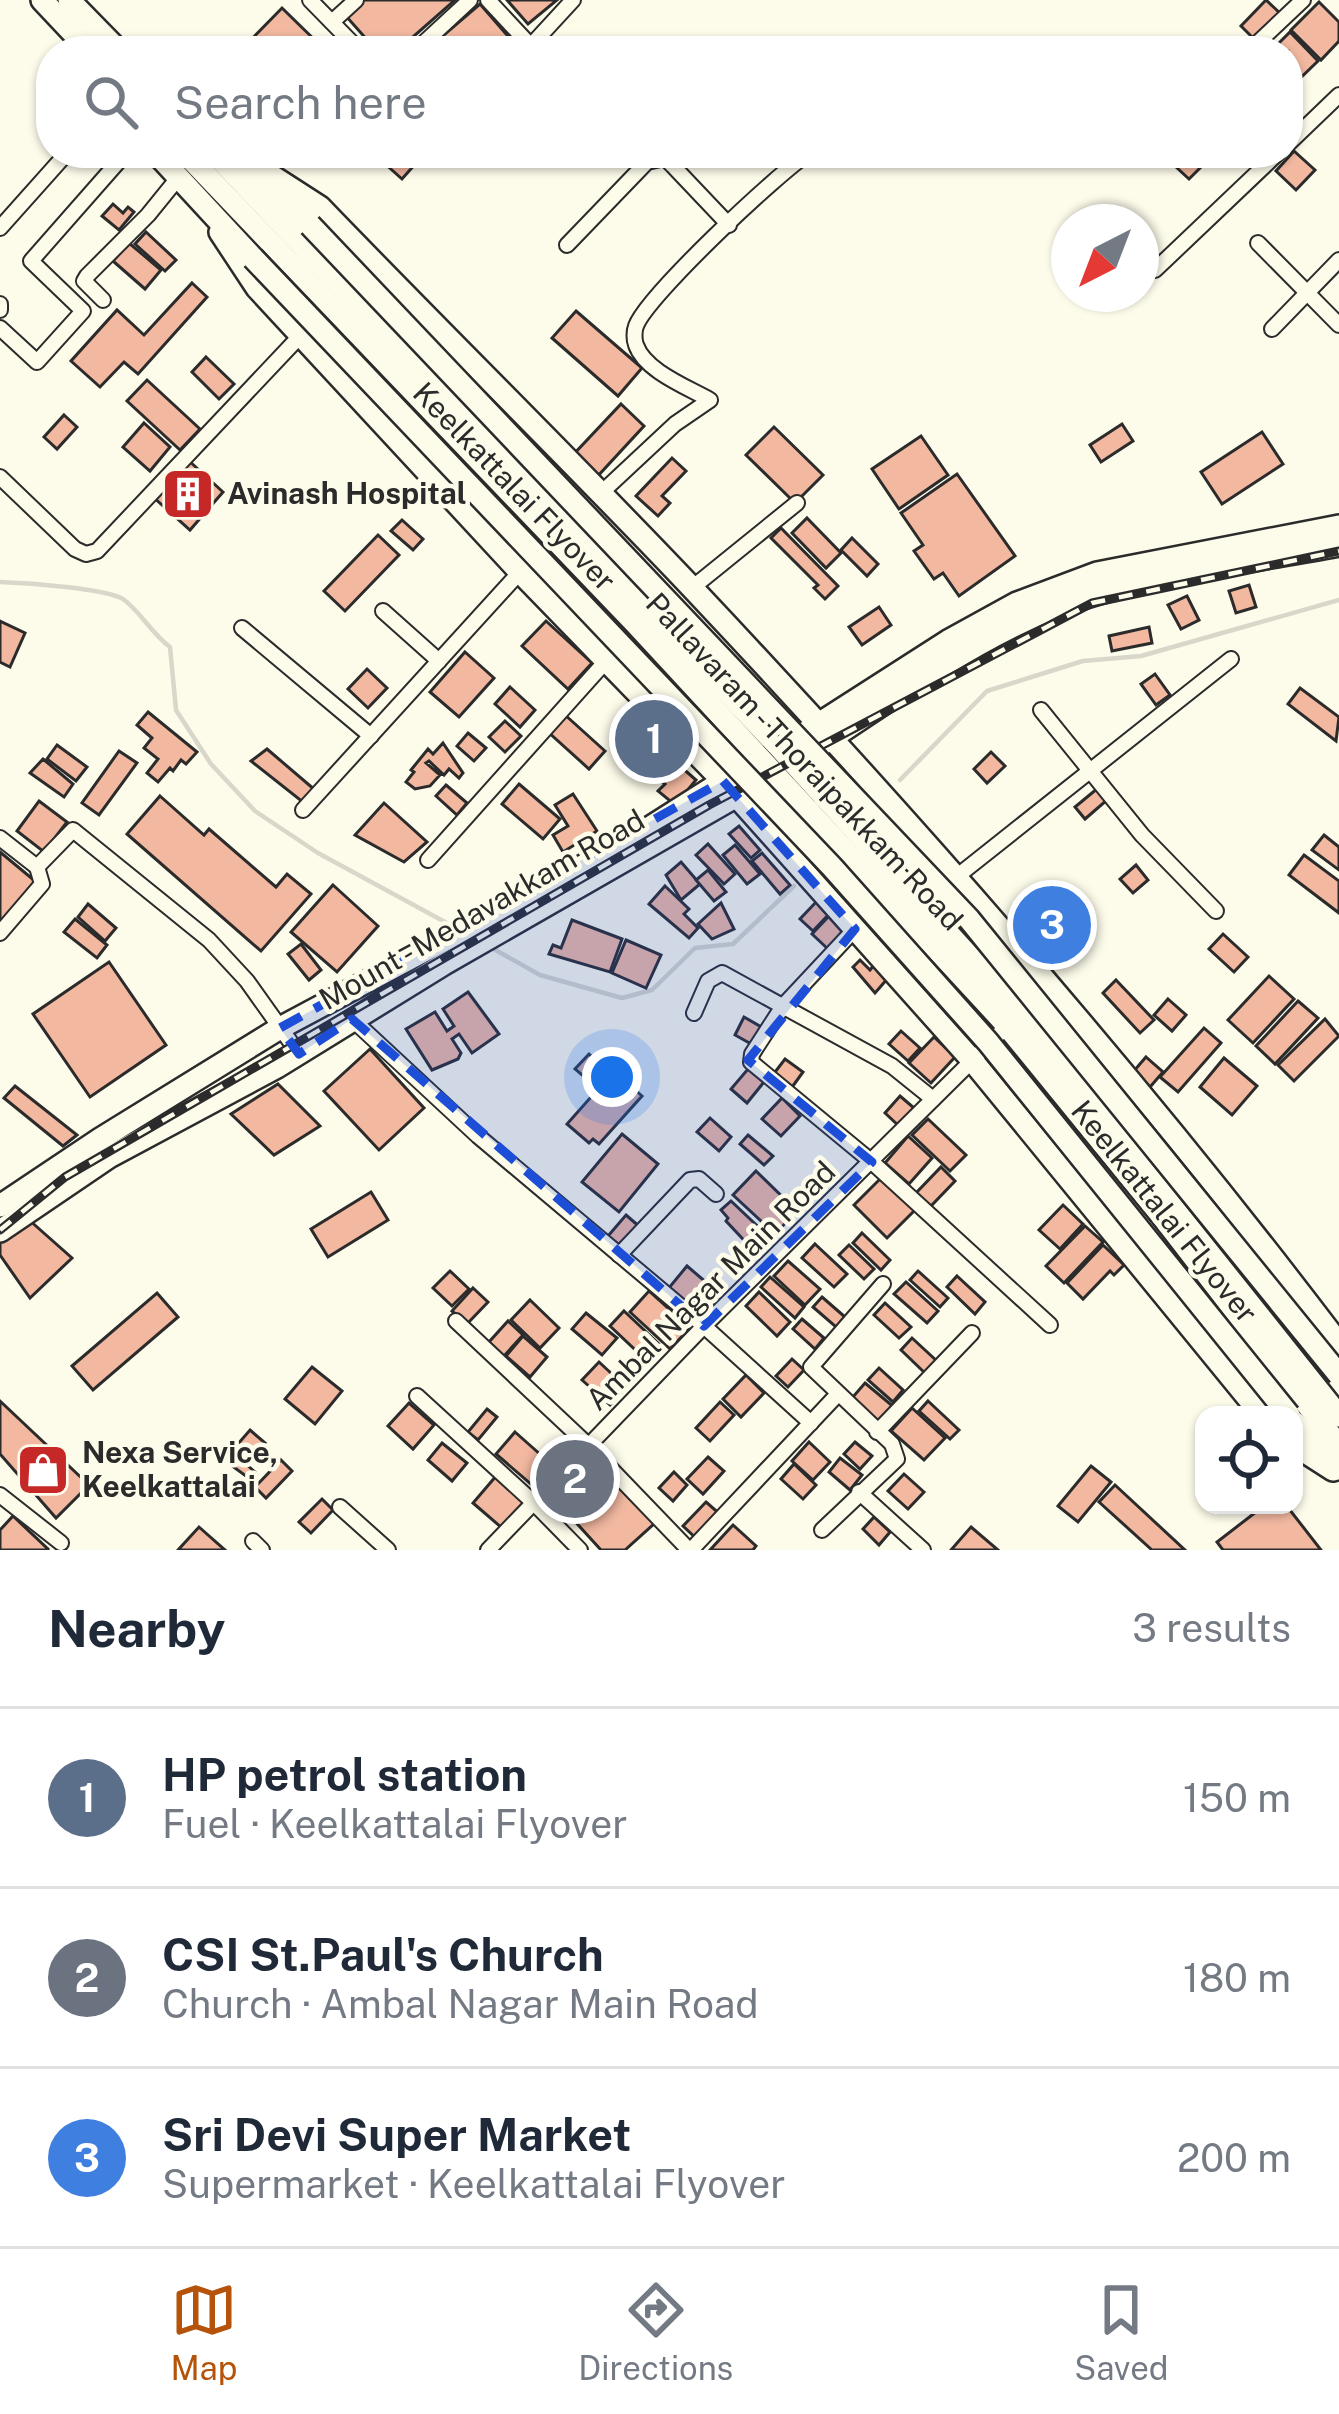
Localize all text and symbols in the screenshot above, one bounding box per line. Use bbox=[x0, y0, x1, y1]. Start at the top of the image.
search box bbox=[36, 36, 1303, 168]
icon: search bbox=[78, 69, 144, 135]
text: Search here bbox=[174, 76, 427, 129]
north arrow bbox=[1051, 204, 1159, 312]
street label: Keelkattalai Flyover bbox=[406, 375, 623, 598]
building icon: Avinash Hospital bbox=[160, 466, 216, 522]
place label: Avinash Hospital bbox=[227, 475, 467, 511]
street label: Pallavaram - Thoraipakkam Road bbox=[639, 585, 971, 937]
pin: 1 bbox=[615, 694, 693, 784]
street label: Mount - Medavakkam Road bbox=[312, 801, 651, 1017]
pin: 3 bbox=[1013, 880, 1091, 970]
your location bbox=[582, 1047, 642, 1107]
street label: Keelkattalai Flyover bbox=[1064, 1093, 1266, 1330]
street label: Ambal Nagar Main Road bbox=[578, 1153, 842, 1417]
map controls bbox=[1195, 1406, 1303, 1514]
button: locate bbox=[1195, 1406, 1303, 1514]
place label: Nexa Service, Keelkattalai bbox=[82, 1434, 278, 1504]
pin: 2 bbox=[536, 1434, 614, 1524]
shop icon: Nexa Service, Keelkattalai bbox=[15, 1442, 71, 1498]
text: Nearby bbox=[48, 1599, 225, 1658]
text: 3 results bbox=[1132, 1605, 1291, 1651]
text: HP petrol station bbox=[162, 1748, 527, 1801]
text: 1 bbox=[79, 1775, 95, 1821]
text: 150 m bbox=[1183, 1775, 1291, 1821]
text: Fuel · Keelkattalai Flyover bbox=[162, 1801, 628, 1847]
text: CSI St.Paul's Church bbox=[162, 1928, 604, 1981]
text: 2 bbox=[75, 1955, 99, 2001]
text: 180 m bbox=[1183, 1955, 1291, 2001]
text: Church · Ambal Nagar Main Road bbox=[162, 1981, 759, 2027]
text: Sri Devi Super Market bbox=[162, 2108, 631, 2161]
text: 3 bbox=[74, 2135, 100, 2181]
text: 200 m bbox=[1177, 2135, 1291, 2181]
text: Supermarket · Keelkattalai Flyover bbox=[162, 2161, 786, 2207]
tab: Map bbox=[170, 2277, 237, 2387]
tab: Directions bbox=[578, 2277, 733, 2387]
tab: Saved bbox=[1074, 2277, 1169, 2387]

